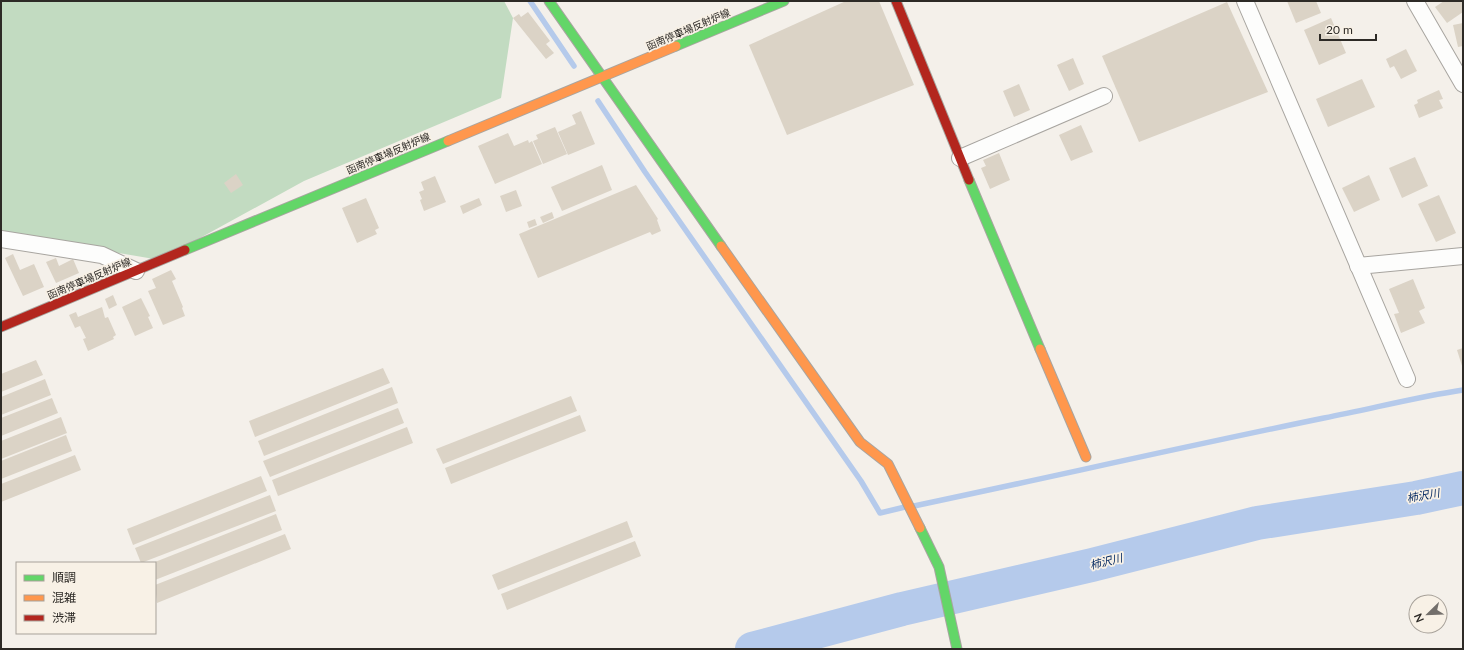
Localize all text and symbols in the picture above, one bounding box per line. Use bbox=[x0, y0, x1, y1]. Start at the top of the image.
street label: 函南停車場反射炉線 bbox=[644, 6, 732, 52]
scale bar bbox=[1320, 16, 1376, 42]
text: 20 m bbox=[1326, 22, 1353, 37]
street label: 函南停車場反射炉線 bbox=[344, 130, 432, 176]
street label: 函南停車場反射炉線 bbox=[45, 255, 133, 301]
water label: 柿沢川 bbox=[1406, 486, 1441, 504]
water label: 柿沢川 bbox=[1088, 550, 1125, 571]
legend bbox=[16, 562, 156, 634]
text: 順調 bbox=[52, 570, 76, 585]
text: 混雑 bbox=[52, 590, 76, 605]
north arrow bbox=[1408, 594, 1448, 634]
text: 渋滞 bbox=[52, 610, 76, 625]
text: N bbox=[1411, 612, 1426, 625]

